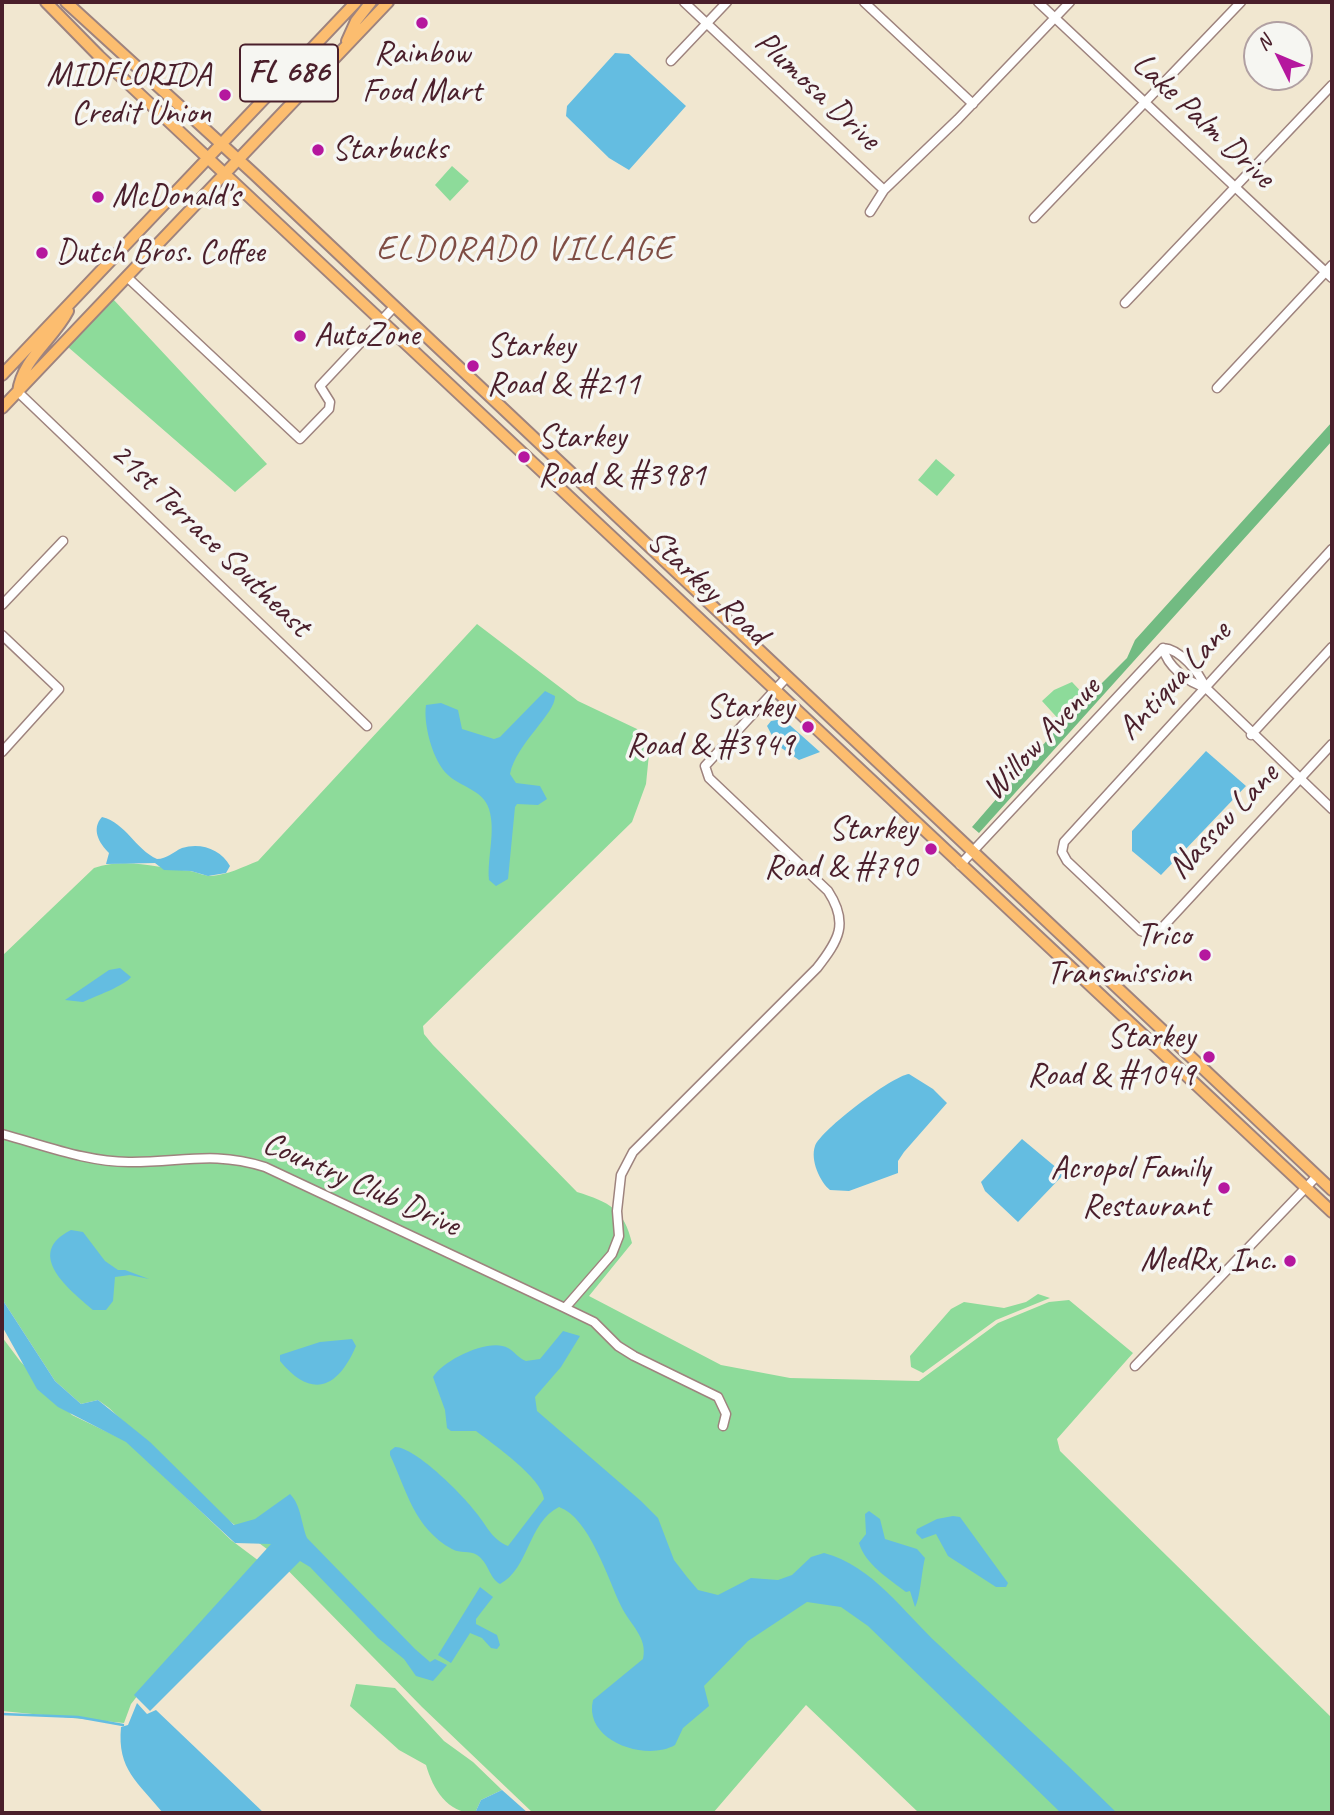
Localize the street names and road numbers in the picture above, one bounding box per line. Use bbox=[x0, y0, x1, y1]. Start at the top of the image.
street label: Plumosa Drive bbox=[746, 23, 888, 159]
road number: FL 686 bbox=[240, 44, 338, 102]
street label: Lake Palm Drive bbox=[1123, 45, 1283, 197]
street label: 21st Terrace Southeast bbox=[101, 434, 319, 646]
street label: Starkey Road bbox=[638, 522, 776, 654]
street label: Antiqua Lane bbox=[1110, 613, 1240, 749]
street label: Willow Avenue bbox=[975, 669, 1109, 809]
street label: Nassau Lane bbox=[1160, 756, 1288, 888]
street label: Country Club Drive bbox=[256, 1124, 466, 1246]

